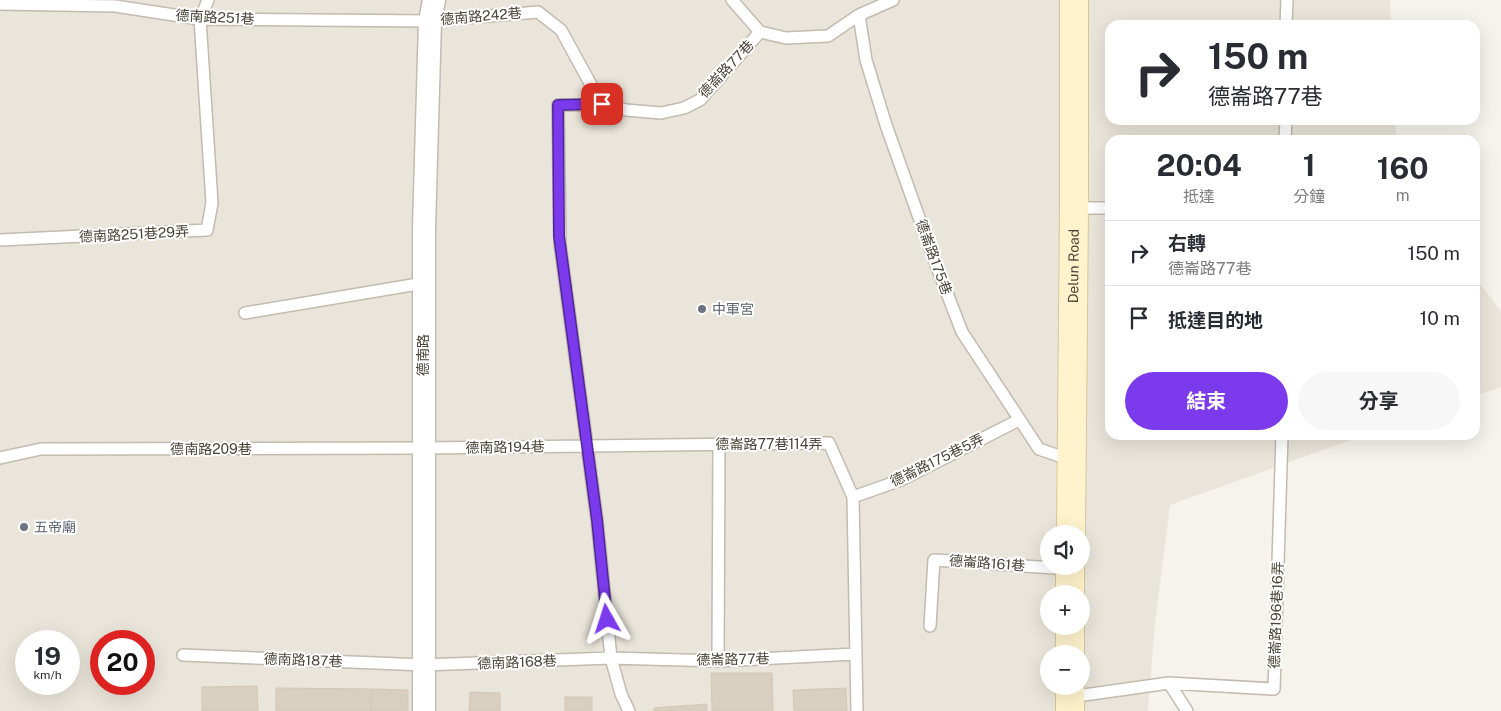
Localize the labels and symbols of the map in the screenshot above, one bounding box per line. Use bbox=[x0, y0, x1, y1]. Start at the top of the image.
street label: 德南路242巷 bbox=[440, 4, 522, 28]
street label: 德南路251巷 bbox=[175, 7, 255, 27]
street label: 德崙路77巷 bbox=[695, 37, 757, 101]
pin bbox=[581, 83, 623, 125]
street label: 德崙路175巷 bbox=[913, 217, 955, 297]
street label: 德南路251巷29弄 bbox=[79, 223, 189, 245]
street label: Delun Road bbox=[1065, 229, 1082, 303]
place label: 中軍宮 bbox=[712, 301, 754, 317]
marker: 中軍宮 bbox=[696, 303, 708, 315]
street label: 德南路 bbox=[415, 334, 431, 376]
street label: 德崙路175巷5弄 bbox=[888, 430, 986, 490]
street label: 德崙路77巷114弄 bbox=[715, 436, 823, 452]
street label: 德南路194巷 bbox=[465, 438, 545, 456]
street label: 德南路209巷 bbox=[170, 441, 252, 457]
place label: 五帝廟 bbox=[34, 519, 76, 535]
marker: 五帝廟 bbox=[18, 521, 30, 533]
street label: 德崙路161巷 bbox=[948, 552, 1026, 574]
street label: 德崙路196巷16弄 bbox=[1266, 561, 1286, 669]
position arrow bbox=[580, 592, 632, 644]
speed limit sign: 20 bbox=[90, 630, 155, 695]
street label: 德崙路77巷 bbox=[696, 650, 770, 668]
street label: 德南路187巷 bbox=[263, 651, 343, 669]
street label: 德南路168巷 bbox=[477, 653, 557, 671]

